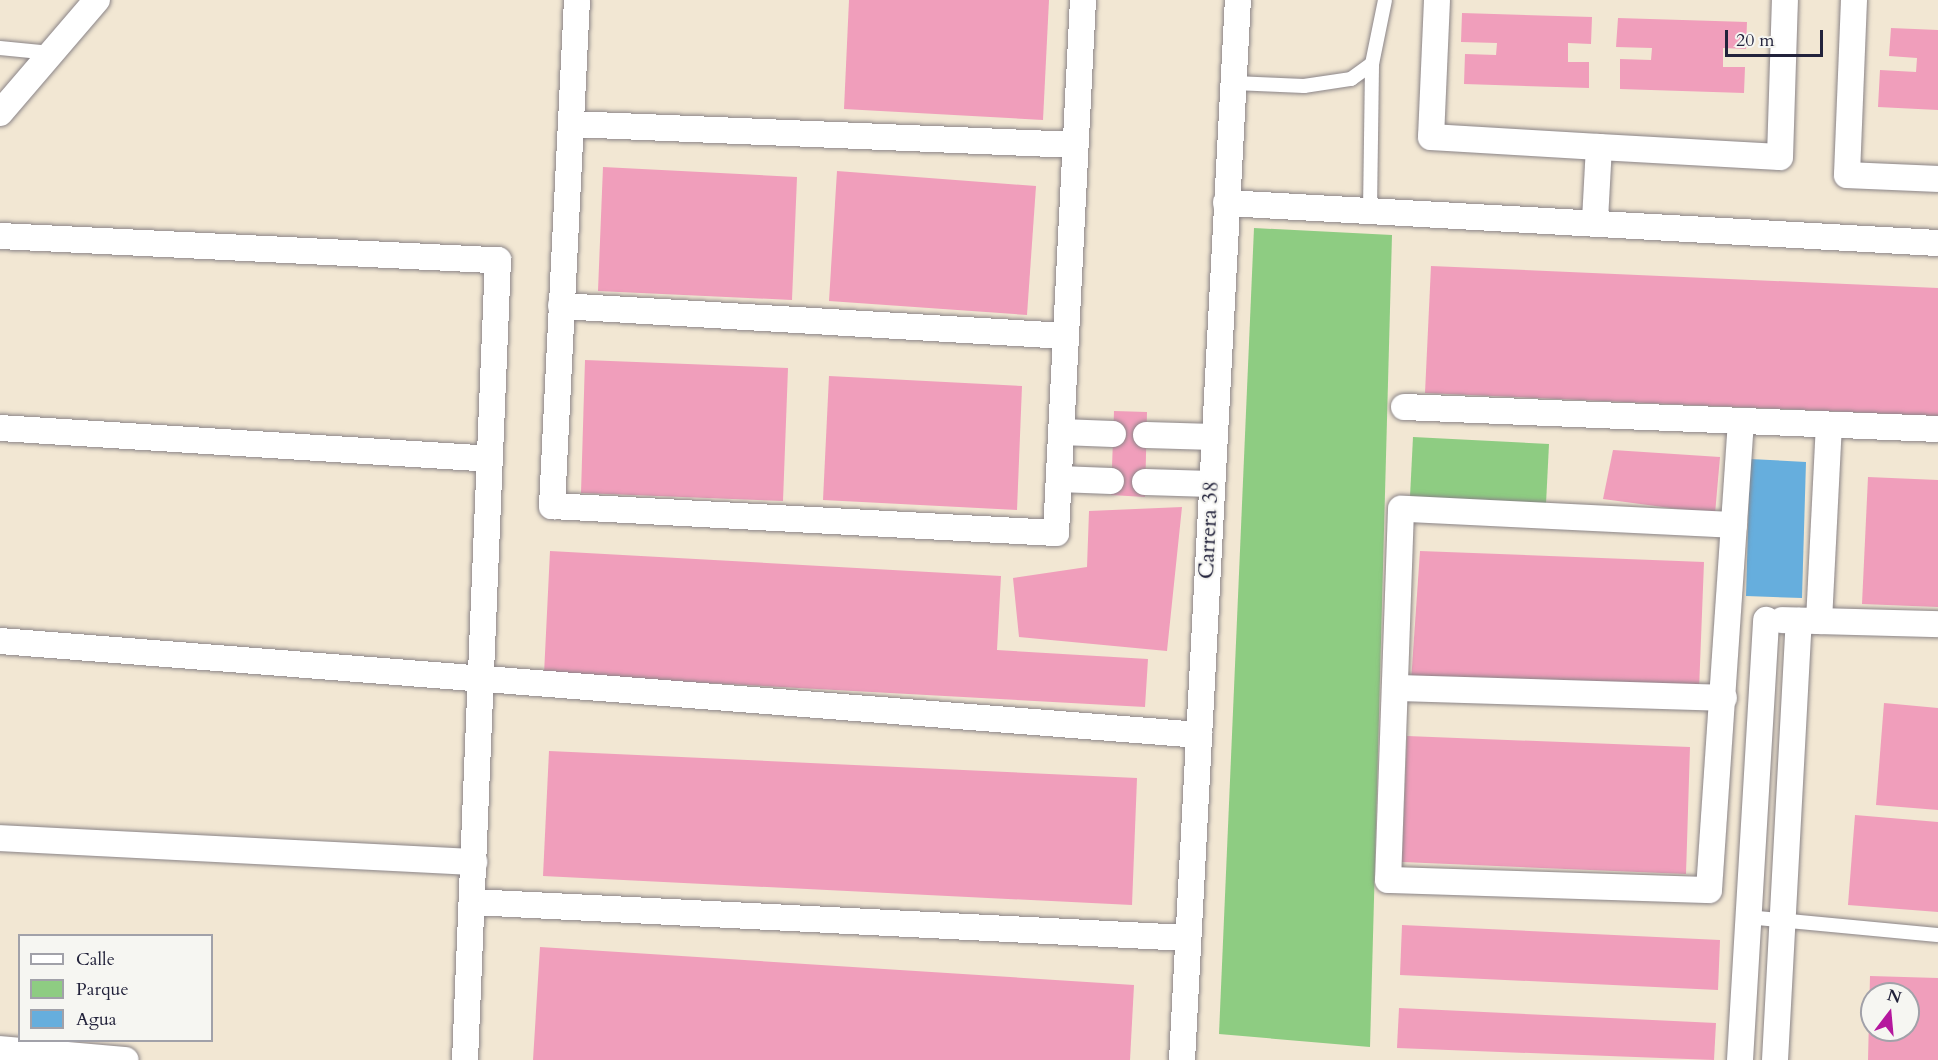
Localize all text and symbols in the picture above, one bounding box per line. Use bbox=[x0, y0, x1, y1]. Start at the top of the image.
scale bar bbox=[1728, 18, 1826, 56]
text: 20 m bbox=[1736, 28, 1775, 53]
street label: Carrera 38 bbox=[1193, 480, 1225, 580]
legend bbox=[18, 934, 213, 1042]
text: Calle bbox=[76, 947, 115, 972]
text: Parque bbox=[76, 977, 129, 1002]
north arrow bbox=[1860, 982, 1920, 1042]
text: N bbox=[1885, 984, 1904, 1009]
text: Agua bbox=[76, 1007, 117, 1032]

